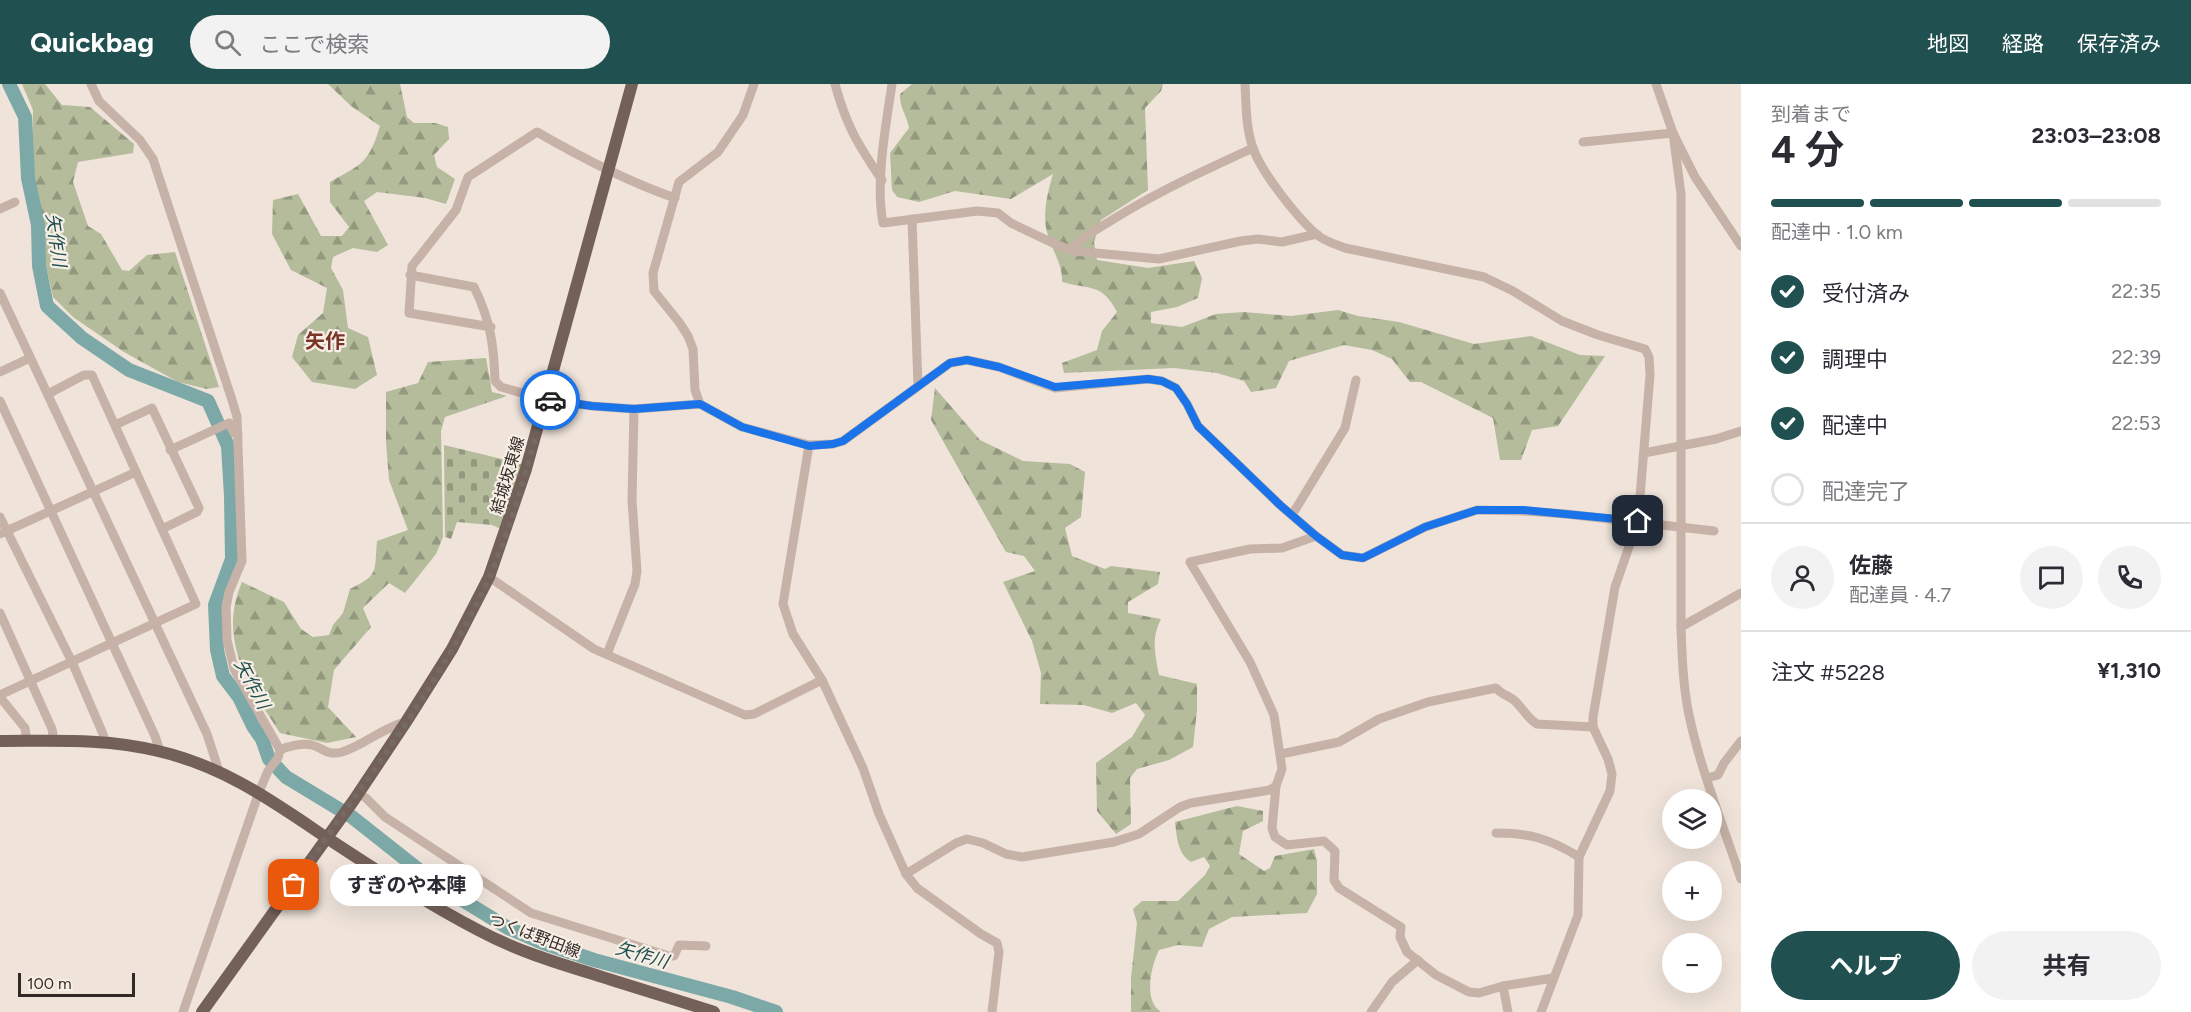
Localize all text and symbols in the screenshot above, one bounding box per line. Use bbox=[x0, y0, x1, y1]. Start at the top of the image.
search box bbox=[190, 15, 610, 69]
text: Quickbag bbox=[30, 25, 154, 59]
icon: search bbox=[211, 26, 244, 59]
text: ここで検索 bbox=[259, 31, 369, 58]
text: 地図 bbox=[1927, 31, 1969, 56]
text: 経路 bbox=[2002, 31, 2044, 56]
text: 保存済み bbox=[2077, 31, 2161, 56]
text: 到着まで bbox=[1771, 102, 1851, 126]
text: 23:03–23:08 bbox=[2032, 122, 2161, 149]
text: 4 分 bbox=[1771, 126, 1844, 173]
water label: 矢作川 bbox=[41, 212, 71, 270]
text: 配達中 · 1.0 km bbox=[1771, 220, 1903, 244]
icon: check bbox=[1771, 275, 1804, 308]
text: 22:35 bbox=[2111, 279, 2161, 303]
text: 受付済み bbox=[1822, 280, 1910, 307]
district label: 矢作 bbox=[305, 329, 345, 353]
icon: check bbox=[1771, 341, 1804, 374]
text: 22:39 bbox=[2111, 345, 2161, 369]
text: 調理中 bbox=[1822, 346, 1888, 373]
courier bbox=[520, 370, 580, 430]
icon: car bbox=[534, 384, 567, 417]
icon: check bbox=[1771, 407, 1804, 440]
text: 22:53 bbox=[2111, 411, 2161, 435]
text: 配達中 bbox=[1822, 412, 1888, 439]
street label: 結城坂東線 bbox=[487, 434, 528, 516]
text: 配達完了 bbox=[1822, 478, 1910, 505]
pin bbox=[1612, 495, 1663, 546]
icon: home bbox=[1621, 504, 1654, 537]
button: person bbox=[1771, 546, 1834, 609]
button: chat bbox=[2020, 546, 2083, 609]
button: phone bbox=[2098, 546, 2161, 609]
text: 佐藤 bbox=[1849, 552, 1893, 579]
text: 配達員 · 4.7 bbox=[1849, 583, 1951, 607]
water label: 矢作川 bbox=[230, 655, 275, 715]
text: ¥1,310 bbox=[2097, 657, 2161, 684]
text: 注文 #5228 bbox=[1771, 659, 1885, 686]
map controls bbox=[1662, 789, 1722, 993]
button: layers bbox=[1662, 789, 1722, 849]
pin bbox=[268, 859, 319, 910]
button: + bbox=[1662, 861, 1722, 921]
callout: すぎのや本陣 bbox=[330, 864, 483, 906]
icon: bag bbox=[277, 868, 310, 901]
text: すぎのや本陣 bbox=[347, 873, 467, 897]
street label: つくば野田線 bbox=[487, 909, 583, 962]
button: ヘルプ bbox=[1771, 931, 1960, 1000]
button: 共有 bbox=[1972, 931, 2161, 1000]
button: − bbox=[1662, 933, 1722, 993]
water label: 矢作川 bbox=[613, 937, 673, 974]
scale bar bbox=[18, 970, 135, 998]
text: 100 m bbox=[27, 974, 72, 993]

